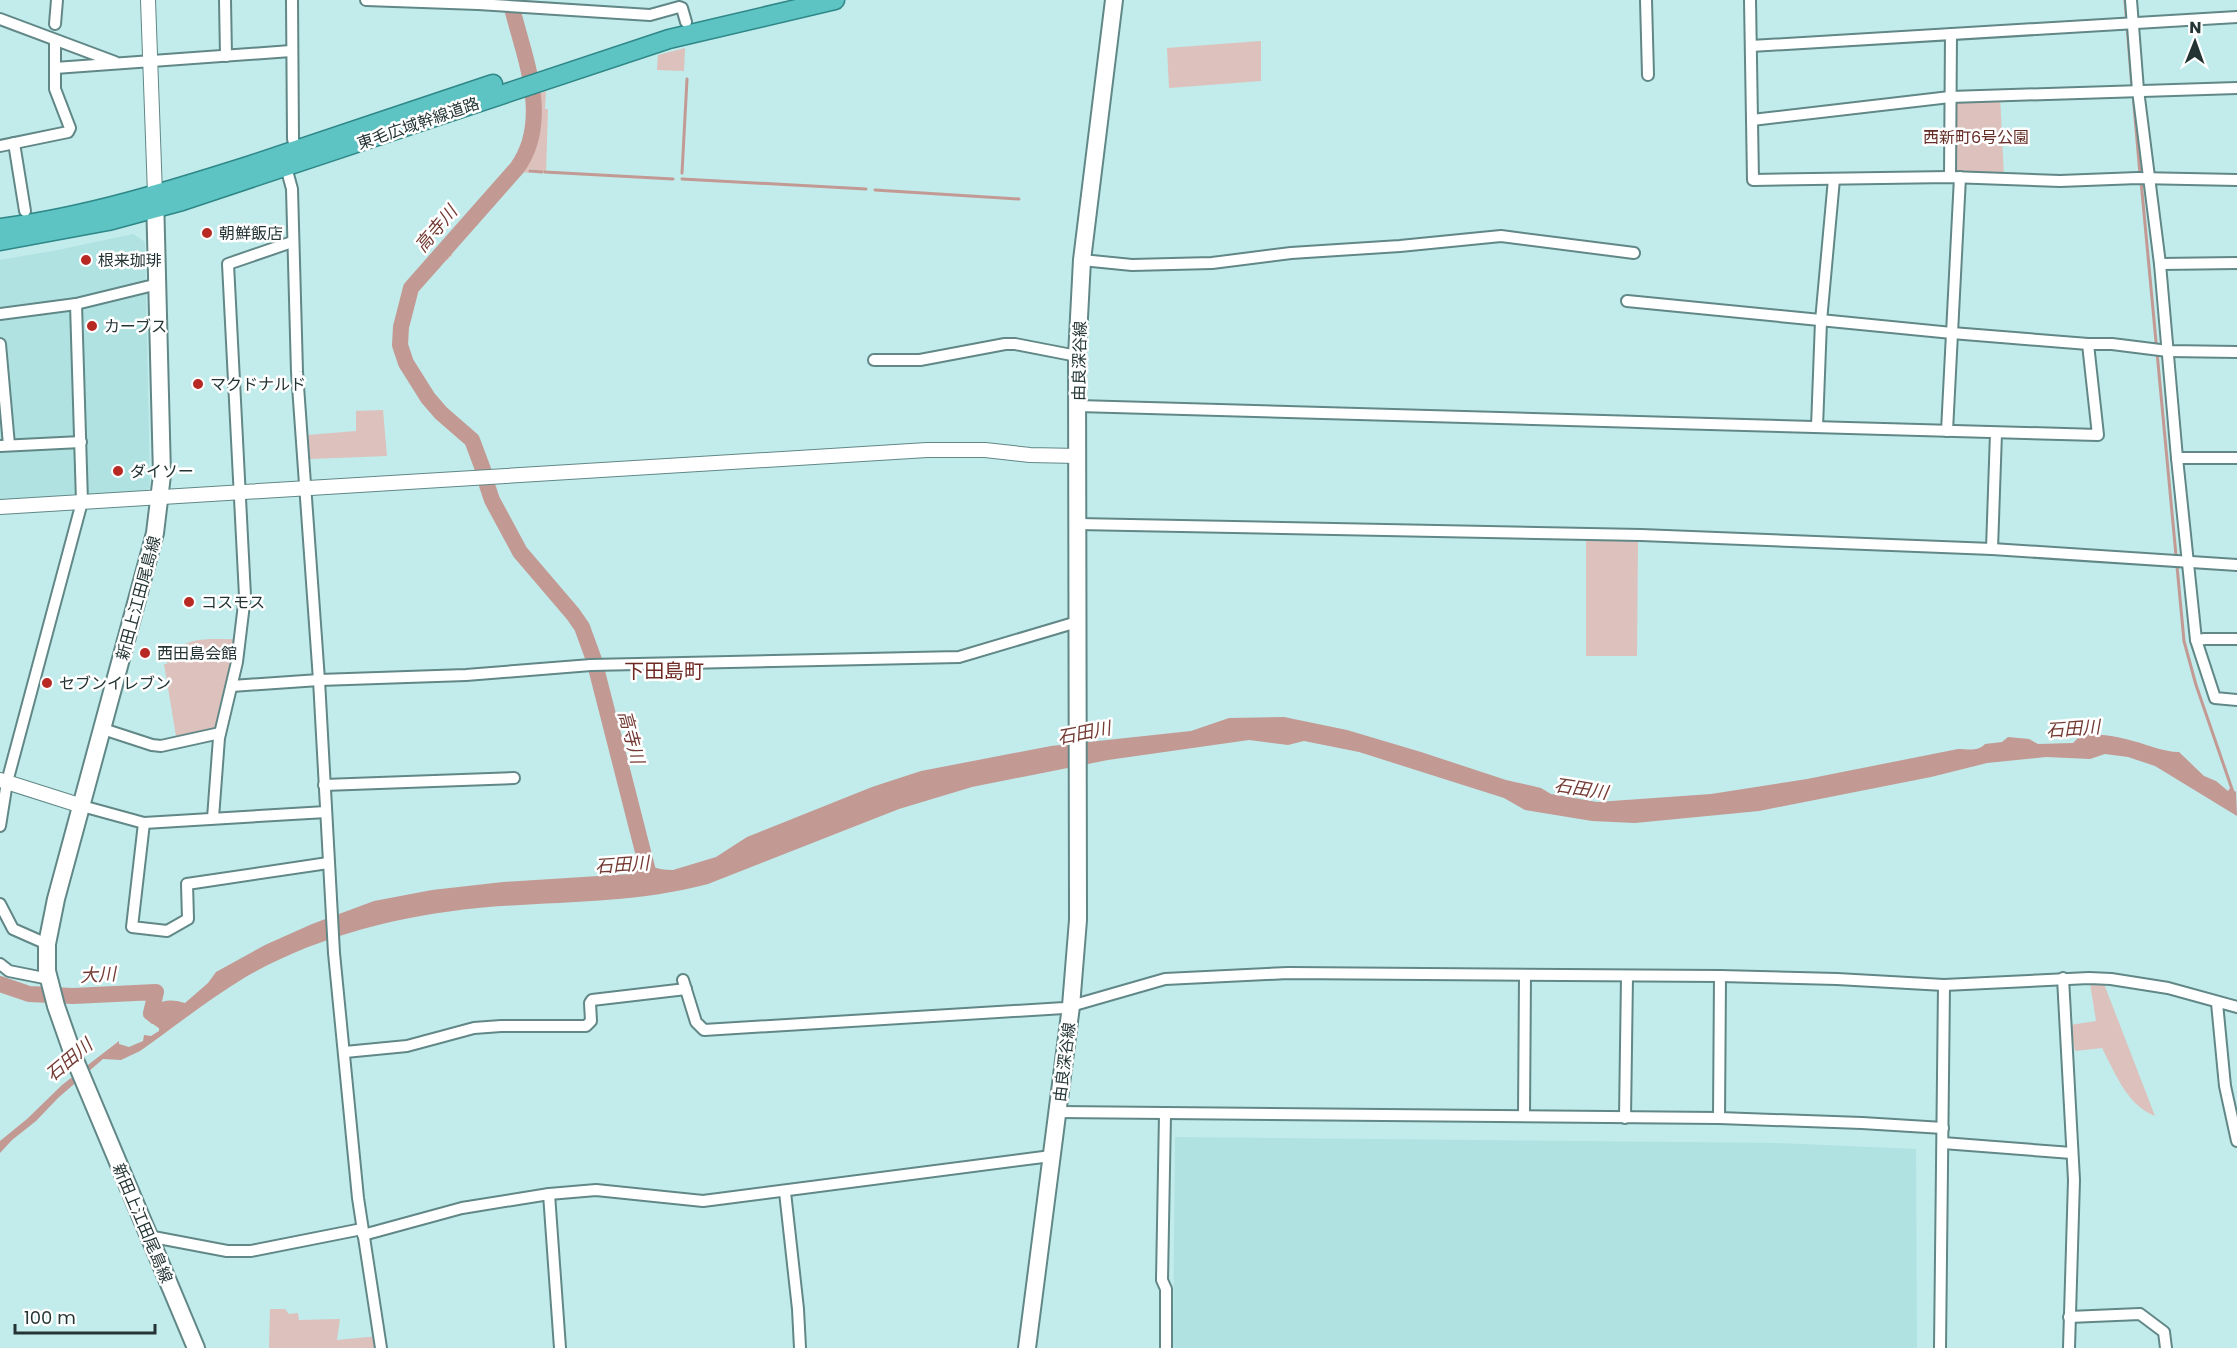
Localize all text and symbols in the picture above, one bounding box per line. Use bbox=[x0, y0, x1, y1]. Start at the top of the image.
north arrow bbox=[2165, 12, 2225, 72]
text: N bbox=[2189, 16, 2201, 39]
street label: 東毛広域幹線道路 bbox=[354, 92, 482, 155]
park label: 西新町6号公園 bbox=[1923, 126, 2029, 149]
water label: 高寺川 bbox=[409, 198, 464, 257]
place label: 朝鮮飯店 bbox=[219, 222, 283, 245]
marker: 朝鮮飯店 bbox=[200, 226, 214, 240]
place label: 根来珈琲 bbox=[98, 249, 162, 272]
marker: 根来珈琲 bbox=[79, 253, 93, 267]
place label: カーブス bbox=[104, 315, 167, 338]
marker: カーブス bbox=[85, 319, 99, 333]
street label: 由良深谷線 bbox=[1067, 321, 1092, 401]
place label: マクドナルド bbox=[210, 373, 306, 396]
marker: マクドナルド bbox=[191, 377, 205, 391]
place label: ダイソー bbox=[130, 460, 194, 483]
marker: ダイソー bbox=[111, 464, 125, 478]
street label: 新田上江田尾島線 bbox=[111, 533, 166, 663]
place label: コスモス bbox=[201, 591, 265, 614]
marker: コスモス bbox=[182, 595, 196, 609]
place label: 西田島会館 bbox=[157, 642, 237, 665]
marker: 西田島会館 bbox=[138, 646, 152, 660]
district label: 下田島町 bbox=[624, 657, 704, 685]
place label: セブンイレブン bbox=[59, 672, 171, 695]
marker: セブンイレブン bbox=[40, 676, 54, 690]
water label: 高寺川 bbox=[612, 708, 651, 768]
water label: 石田川 bbox=[2045, 714, 2103, 743]
water label: 石田川 bbox=[1055, 715, 1115, 750]
water label: 石田川 bbox=[1552, 772, 1612, 805]
water label: 石田川 bbox=[594, 850, 652, 879]
water label: 大川 bbox=[79, 961, 119, 988]
street label: 由良深谷線 bbox=[1048, 1021, 1081, 1103]
water label: 石田川 bbox=[40, 1031, 99, 1087]
street label: 新田上江田尾島線 bbox=[107, 1160, 178, 1287]
scale bar bbox=[15, 1297, 154, 1335]
text: 100 m bbox=[24, 1305, 76, 1330]

